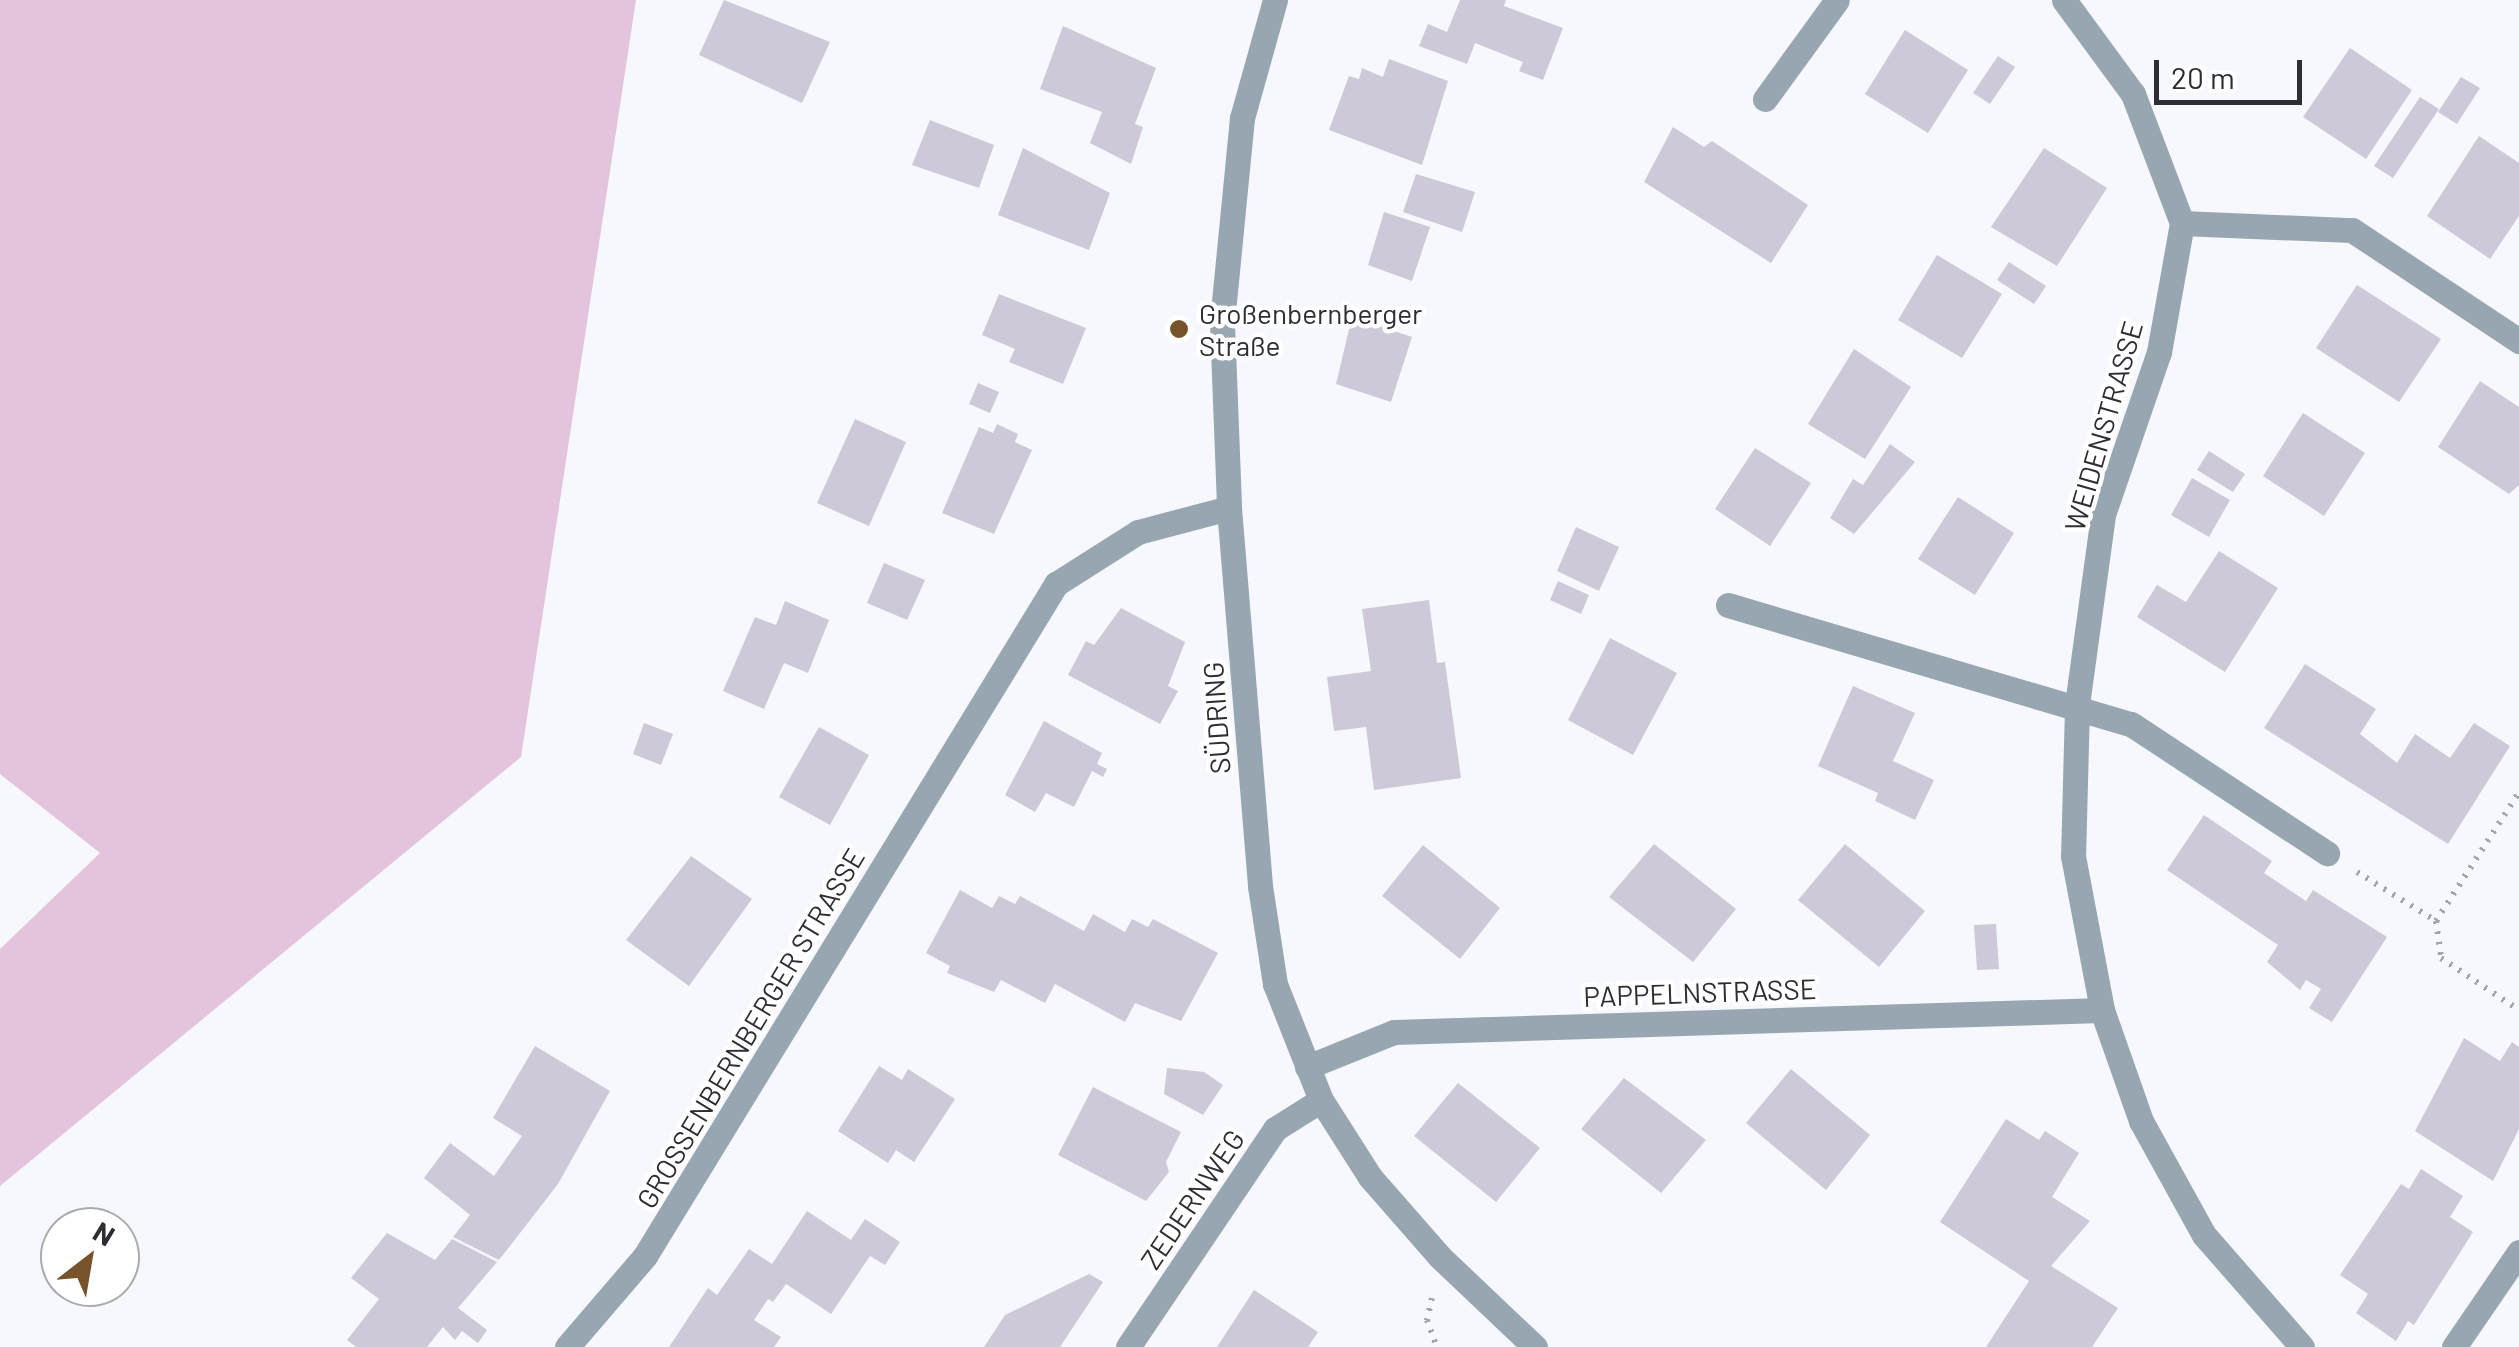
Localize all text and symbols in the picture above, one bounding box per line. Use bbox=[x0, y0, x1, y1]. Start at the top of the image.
scale bar bbox=[2159, 40, 2306, 102]
text: 20 m bbox=[2171, 59, 2235, 95]
place label: Großenbernberger Straße bbox=[1199, 296, 1422, 362]
street label: WEIDENSTRASSE bbox=[2057, 317, 2149, 535]
marker: Großenbernberger Straße bbox=[1168, 318, 1190, 340]
street label: SÜDRING bbox=[1195, 661, 1237, 775]
street label: GROSSENBERNBERGER STRASSE bbox=[629, 842, 871, 1214]
street label: PAPPELNSTRASSE bbox=[1583, 971, 1817, 1013]
street label: ZEDERNWEG bbox=[1133, 1123, 1251, 1275]
north arrow bbox=[40, 1207, 140, 1307]
text: N bbox=[88, 1214, 121, 1252]

